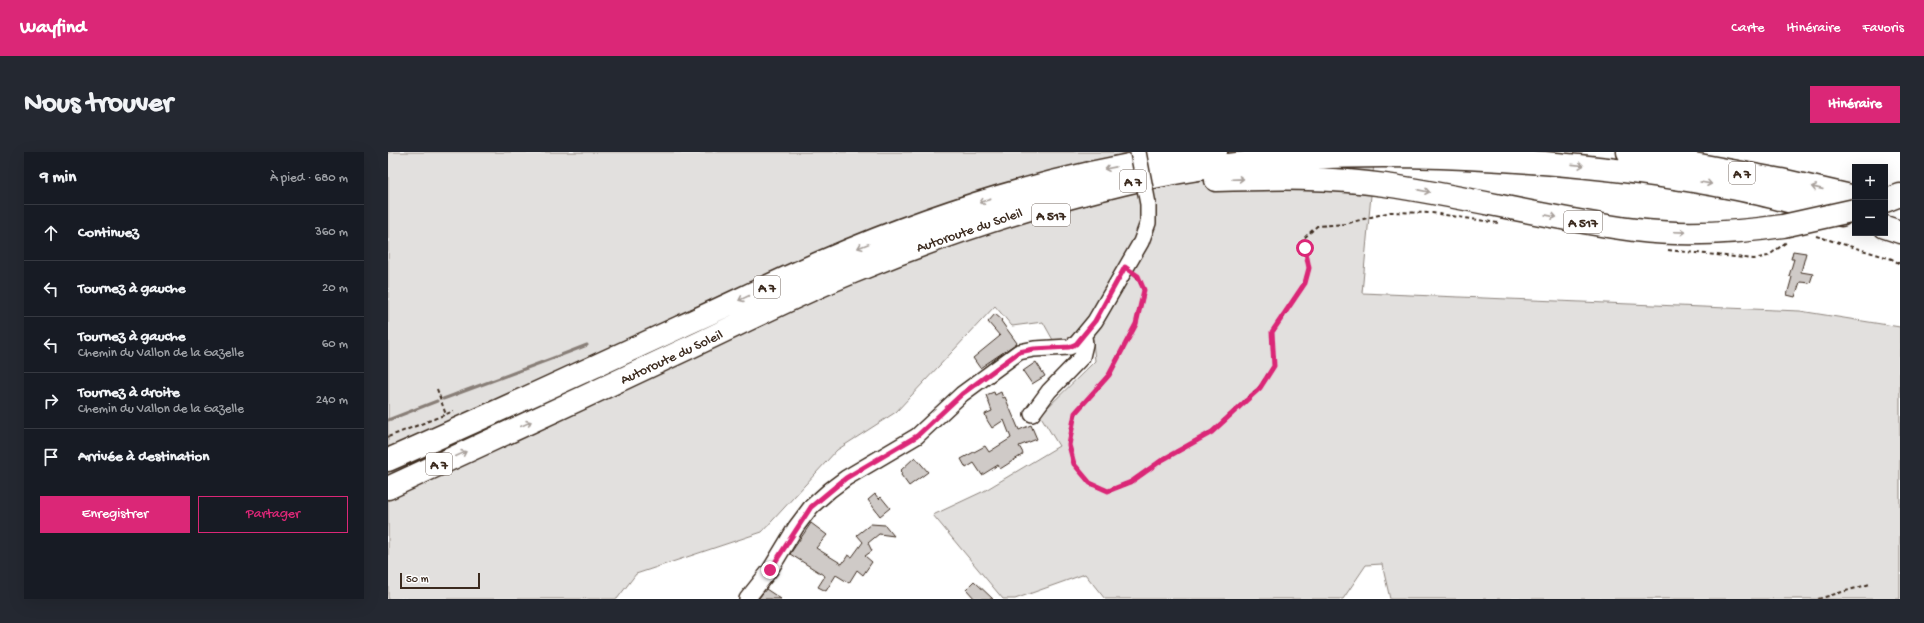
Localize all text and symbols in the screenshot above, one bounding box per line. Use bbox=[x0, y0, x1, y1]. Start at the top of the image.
text: Wayfind bbox=[20, 17, 86, 40]
text: Carte bbox=[1731, 20, 1765, 37]
text: Itinéraire bbox=[1787, 20, 1840, 37]
text: Favoris bbox=[1862, 20, 1904, 37]
button: Itinéraire bbox=[1810, 86, 1900, 123]
text: Nous trouver bbox=[24, 88, 173, 121]
one-way arrow bbox=[1571, 161, 1584, 169]
road number: A 7 bbox=[1729, 162, 1755, 184]
map controls bbox=[1852, 164, 1888, 236]
button: + bbox=[1852, 164, 1888, 200]
one-way arrow bbox=[1104, 165, 1117, 173]
text: 9 min bbox=[40, 168, 76, 188]
road number: A 7 bbox=[1120, 170, 1146, 192]
text: À pied · 680 m bbox=[270, 171, 348, 186]
one-way arrow bbox=[1231, 176, 1244, 183]
one-way arrow bbox=[1699, 180, 1712, 188]
one-way arrow bbox=[1811, 184, 1824, 192]
one-way arrow bbox=[1417, 187, 1430, 195]
one-way arrow bbox=[978, 198, 991, 205]
button: − bbox=[1852, 200, 1888, 236]
road number: A 517 bbox=[1032, 204, 1070, 226]
street label: Autoroute du Soleil bbox=[915, 205, 1025, 257]
road number: A 517 bbox=[1564, 211, 1602, 233]
one-way arrow bbox=[1544, 212, 1557, 220]
icon: ahead bbox=[40, 222, 62, 244]
text: Continuez bbox=[78, 224, 139, 242]
text: 360 m bbox=[315, 225, 348, 240]
one-way arrow bbox=[1673, 229, 1686, 236]
route start bbox=[1296, 239, 1314, 257]
one-way arrow bbox=[857, 242, 869, 250]
road number: A 7 bbox=[754, 276, 780, 298]
icon: left bbox=[40, 278, 62, 300]
text: Tournez à gauche bbox=[78, 280, 186, 298]
text: 20 m bbox=[322, 281, 348, 296]
one-way arrow bbox=[738, 295, 750, 302]
street label: Autoroute du Soleil bbox=[618, 327, 726, 389]
text: Tournez à gauche bbox=[78, 328, 186, 346]
icon: left bbox=[40, 334, 62, 356]
text: 60 m bbox=[322, 337, 348, 352]
text: Chemin du Vallon de la Gazelle bbox=[78, 346, 244, 361]
text: Tournez à droite bbox=[78, 384, 180, 402]
icon: right bbox=[40, 390, 62, 412]
text: 240 m bbox=[316, 393, 348, 408]
text: Chemin du Vallon de la Gazelle bbox=[78, 402, 244, 417]
one-way arrow bbox=[520, 420, 532, 427]
icon: arrive bbox=[40, 446, 62, 468]
text: Arrivée à destination bbox=[78, 448, 209, 466]
one-way arrow bbox=[455, 450, 467, 457]
road number: A 7 bbox=[426, 453, 452, 475]
button: Enregistrer bbox=[40, 496, 190, 533]
button: Partager bbox=[198, 496, 348, 533]
route end bbox=[761, 561, 779, 579]
scale bar bbox=[400, 571, 480, 590]
text: 50 m bbox=[406, 574, 428, 586]

